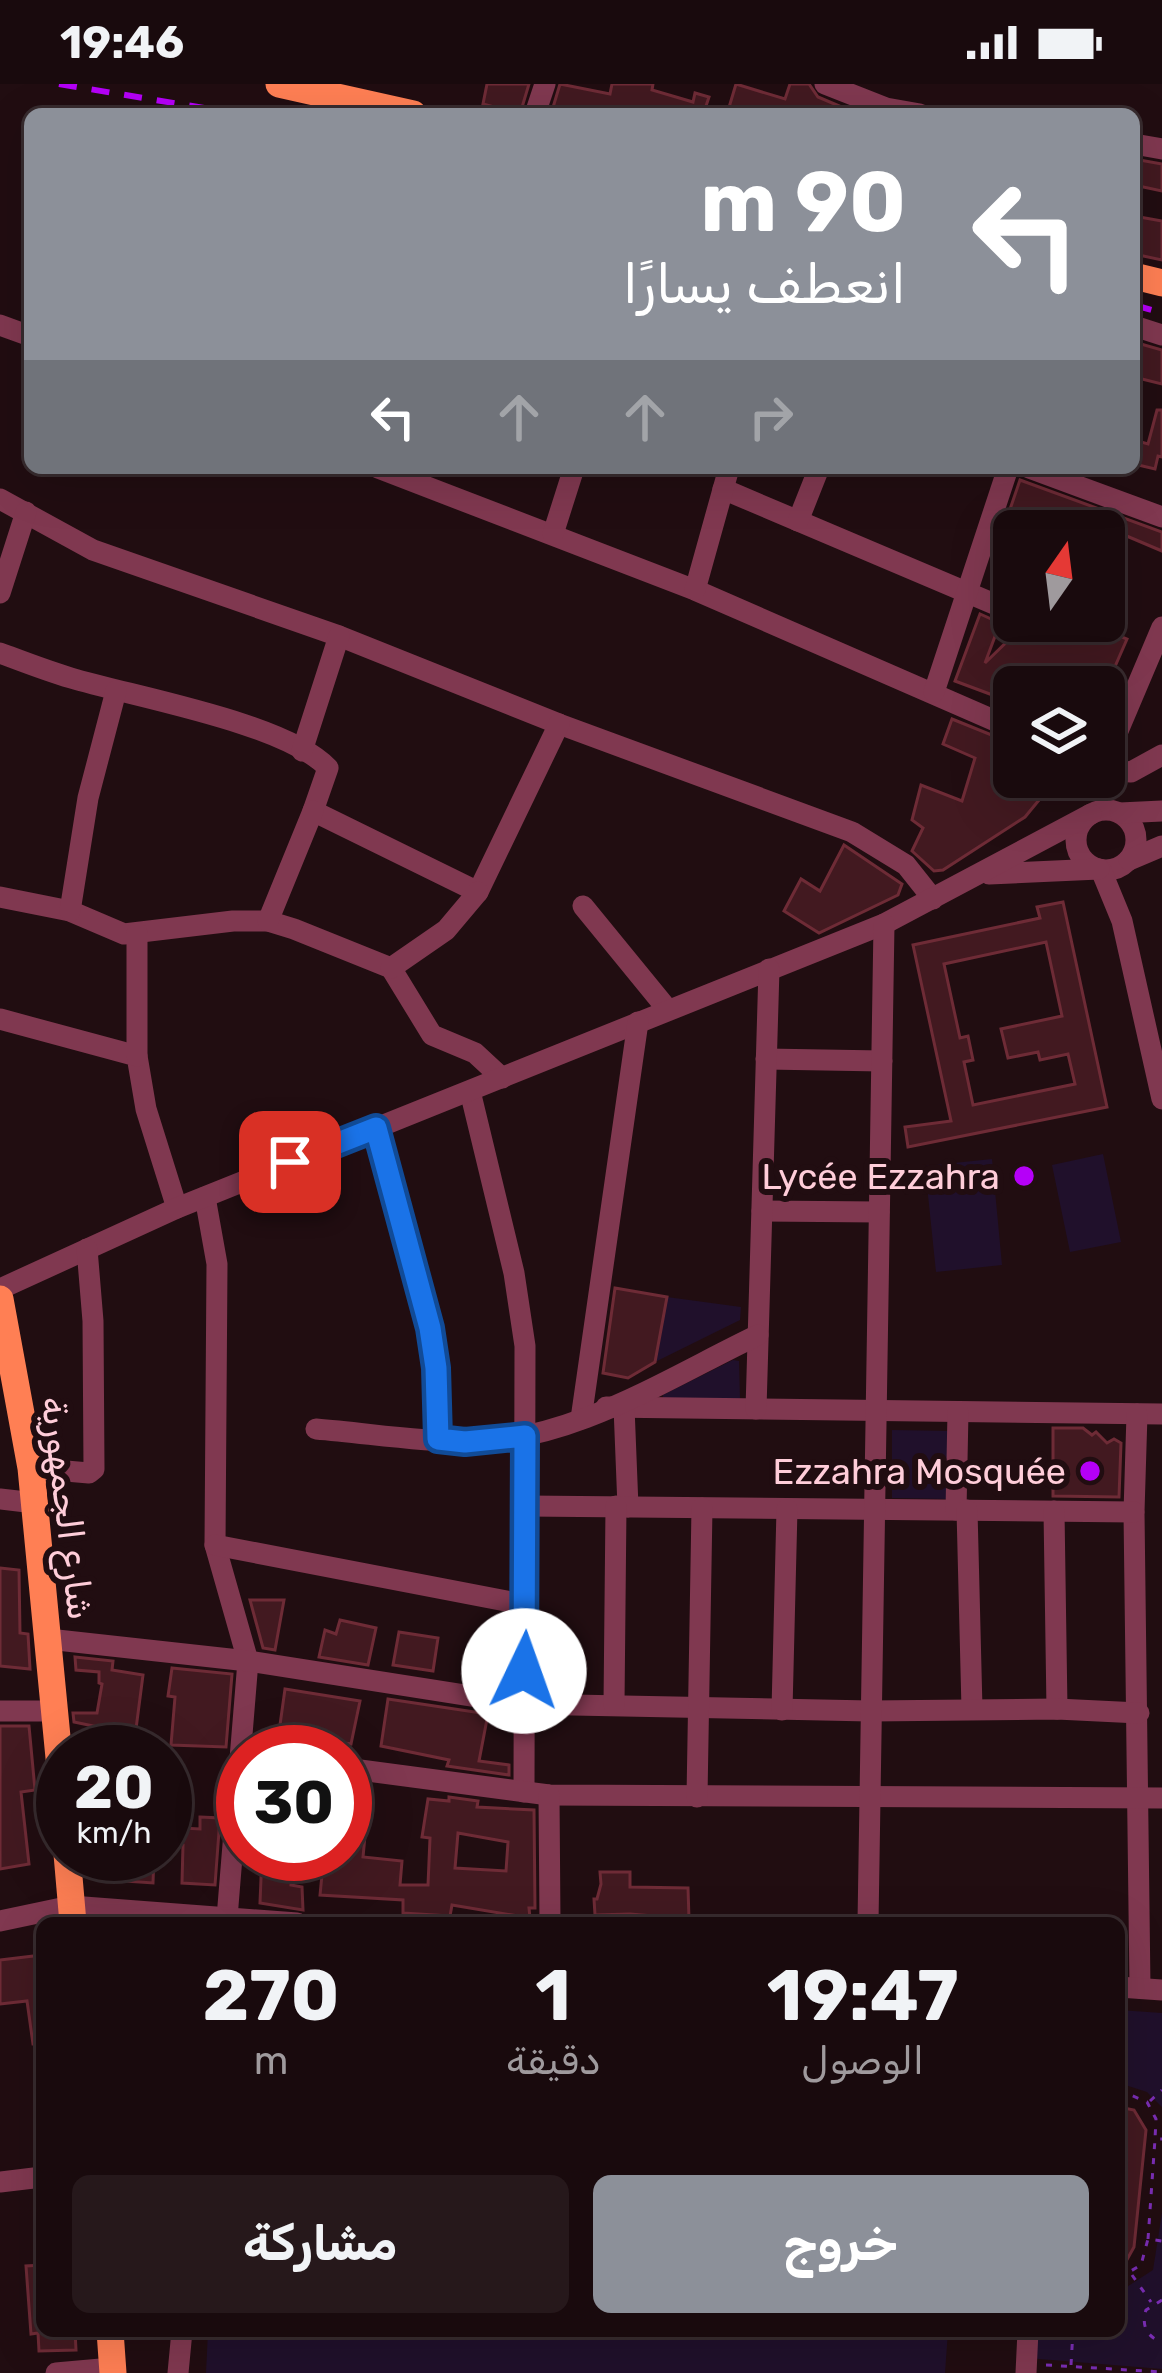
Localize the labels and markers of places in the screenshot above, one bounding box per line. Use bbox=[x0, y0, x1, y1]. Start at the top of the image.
pin bbox=[239, 1111, 341, 1213]
place label: Lycée Ezzahra bbox=[761, 1155, 1000, 1198]
marker: Lycée Ezzahra bbox=[1011, 1163, 1037, 1189]
place label: Ezzahra Mosquée bbox=[773, 1450, 1066, 1493]
marker: Ezzahra Mosquée bbox=[1077, 1458, 1103, 1484]

